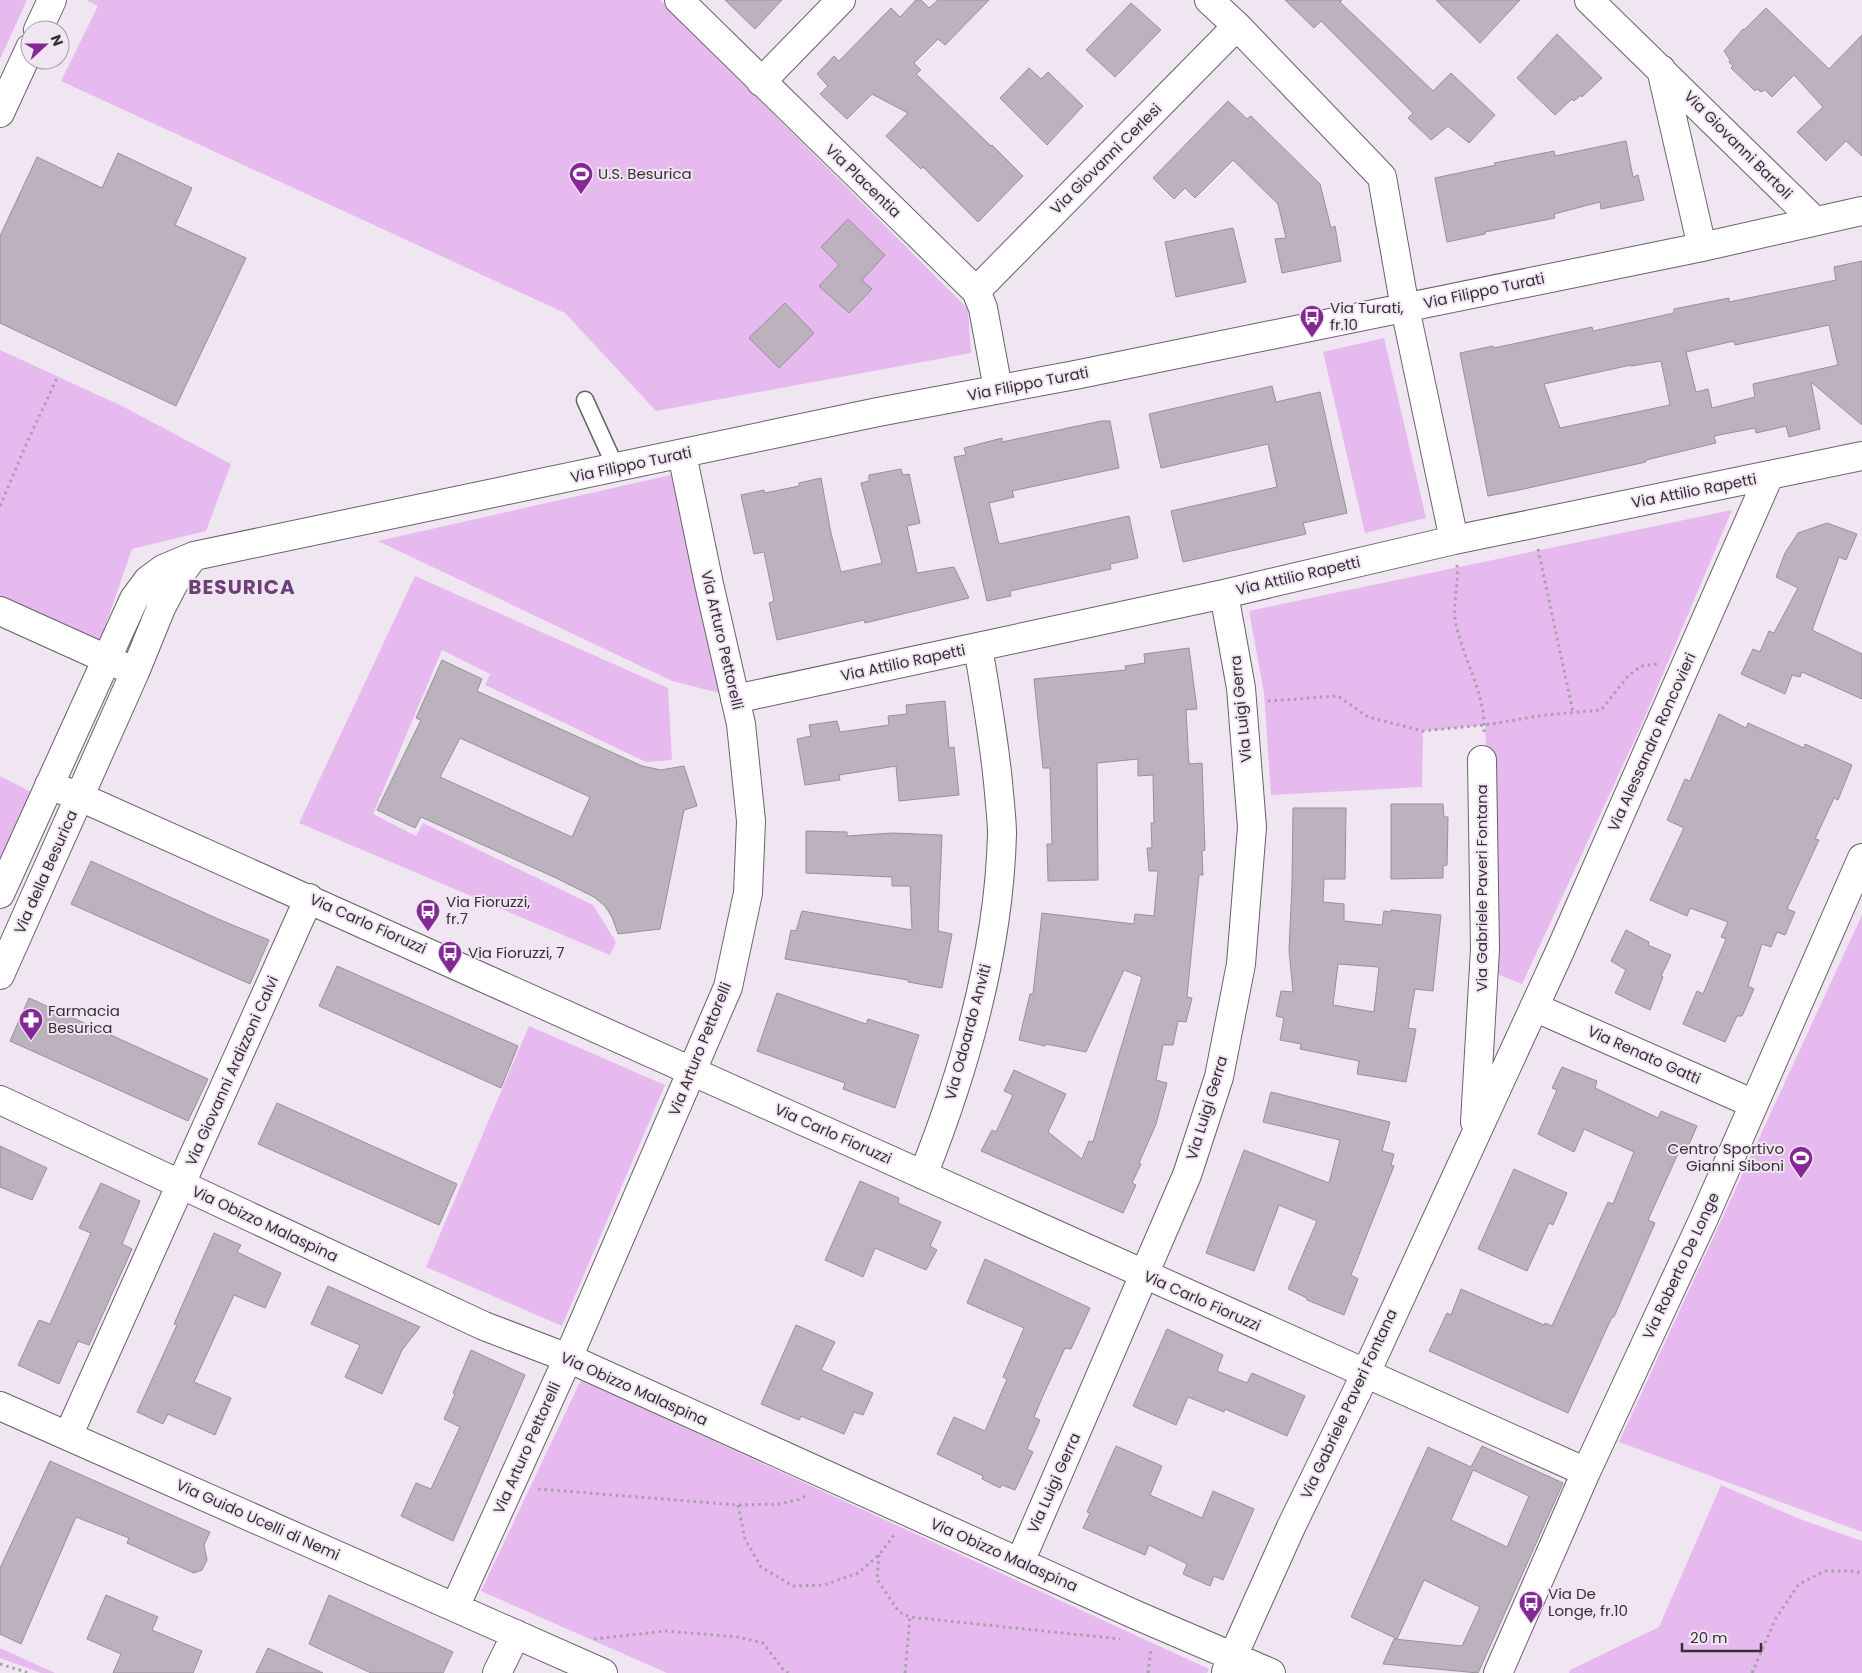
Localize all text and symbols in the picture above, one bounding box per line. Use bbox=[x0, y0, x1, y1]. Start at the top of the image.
north arrow bbox=[20, 20, 70, 70]
text: N bbox=[46, 32, 68, 49]
street label: Via Giovanni Bartoli bbox=[1679, 86, 1797, 204]
street label: Via Giovanni Cerlesi bbox=[1045, 98, 1166, 219]
street label: Via Placentia bbox=[821, 139, 906, 222]
sports icon: U.S. Besurica bbox=[568, 161, 594, 195]
place label: U.S. Besurica bbox=[598, 163, 692, 184]
street label: Via Filippo Turati bbox=[1422, 267, 1546, 314]
place label: Via Turati, fr.10 bbox=[1330, 297, 1404, 335]
bus stop icon: Via Turati, fr.10 bbox=[1299, 304, 1325, 338]
street label: Via Filippo Turati bbox=[965, 361, 1090, 406]
street label: Via Filippo Turati bbox=[569, 441, 693, 488]
street label: Via Attilio Rapetti bbox=[1630, 468, 1758, 513]
street label: Via Attilio Rapetti bbox=[1234, 551, 1362, 600]
street label: Via Arturo Pettorelli bbox=[696, 568, 749, 712]
district label: BESURICA bbox=[188, 573, 296, 601]
street label: Via Attilio Rapetti bbox=[839, 639, 967, 686]
street label: Via Alessandro Roncovieri bbox=[1603, 649, 1700, 834]
street label: Via Luigi Gerra bbox=[1224, 654, 1257, 764]
street label: Via Gabriele Paveri Fontana bbox=[1471, 784, 1492, 992]
street label: Via della Besurica bbox=[9, 807, 82, 937]
street label: Via Carlo Fioruzzi bbox=[306, 888, 430, 959]
place label: Via Fioruzzi, fr.7 bbox=[446, 891, 530, 929]
bus stop icon: Via Fioruzzi, fr.7 bbox=[415, 898, 441, 932]
bus stop icon: Via Fioruzzi, 7 bbox=[437, 940, 463, 974]
place label: Via Fioruzzi, 7 bbox=[468, 942, 565, 963]
street label: Via Odoardo Anviti bbox=[939, 962, 996, 1102]
street label: Via Giovanni Ardizzoni Calvi bbox=[180, 972, 283, 1169]
street label: Via Arturo Pettorelli bbox=[663, 979, 736, 1119]
place label: Farmacia Besurica bbox=[48, 1000, 120, 1038]
pharmacy icon: Farmacia Besurica bbox=[18, 1007, 44, 1041]
street label: Via Renato Gatti bbox=[1584, 1020, 1704, 1089]
street label: Via Luigi Gerra bbox=[1181, 1053, 1232, 1163]
street label: Via Carlo Fioruzzi bbox=[771, 1098, 895, 1169]
place label: Centro Sportivo Gianni Siboni bbox=[1668, 1138, 1784, 1176]
sports icon: Centro Sportivo Gianni Siboni bbox=[1788, 1145, 1814, 1179]
street label: Via Obizzo Malaspina bbox=[189, 1180, 342, 1267]
street label: Via Roberto De Longe bbox=[1637, 1189, 1724, 1343]
street label: Via Carlo Fioruzzi bbox=[1140, 1265, 1264, 1336]
street label: Via Gabriele Paveri Fontana bbox=[1295, 1305, 1402, 1502]
street label: Via Obizzo Malaspina bbox=[557, 1347, 711, 1430]
street label: Via Arturo Pettorelli bbox=[488, 1378, 565, 1517]
street label: Via Luigi Gerra bbox=[1022, 1429, 1085, 1536]
street label: Via Guido Ucelli di Nemi bbox=[173, 1474, 343, 1565]
street label: Via Obizzo Malaspina bbox=[927, 1513, 1081, 1596]
place label: Via De Longe, fr.10 bbox=[1548, 1583, 1628, 1621]
bus stop icon: Via De Longe, fr.10 bbox=[1518, 1590, 1544, 1624]
scale bar bbox=[1682, 1620, 1761, 1652]
text: 20 m bbox=[1690, 1627, 1728, 1648]

